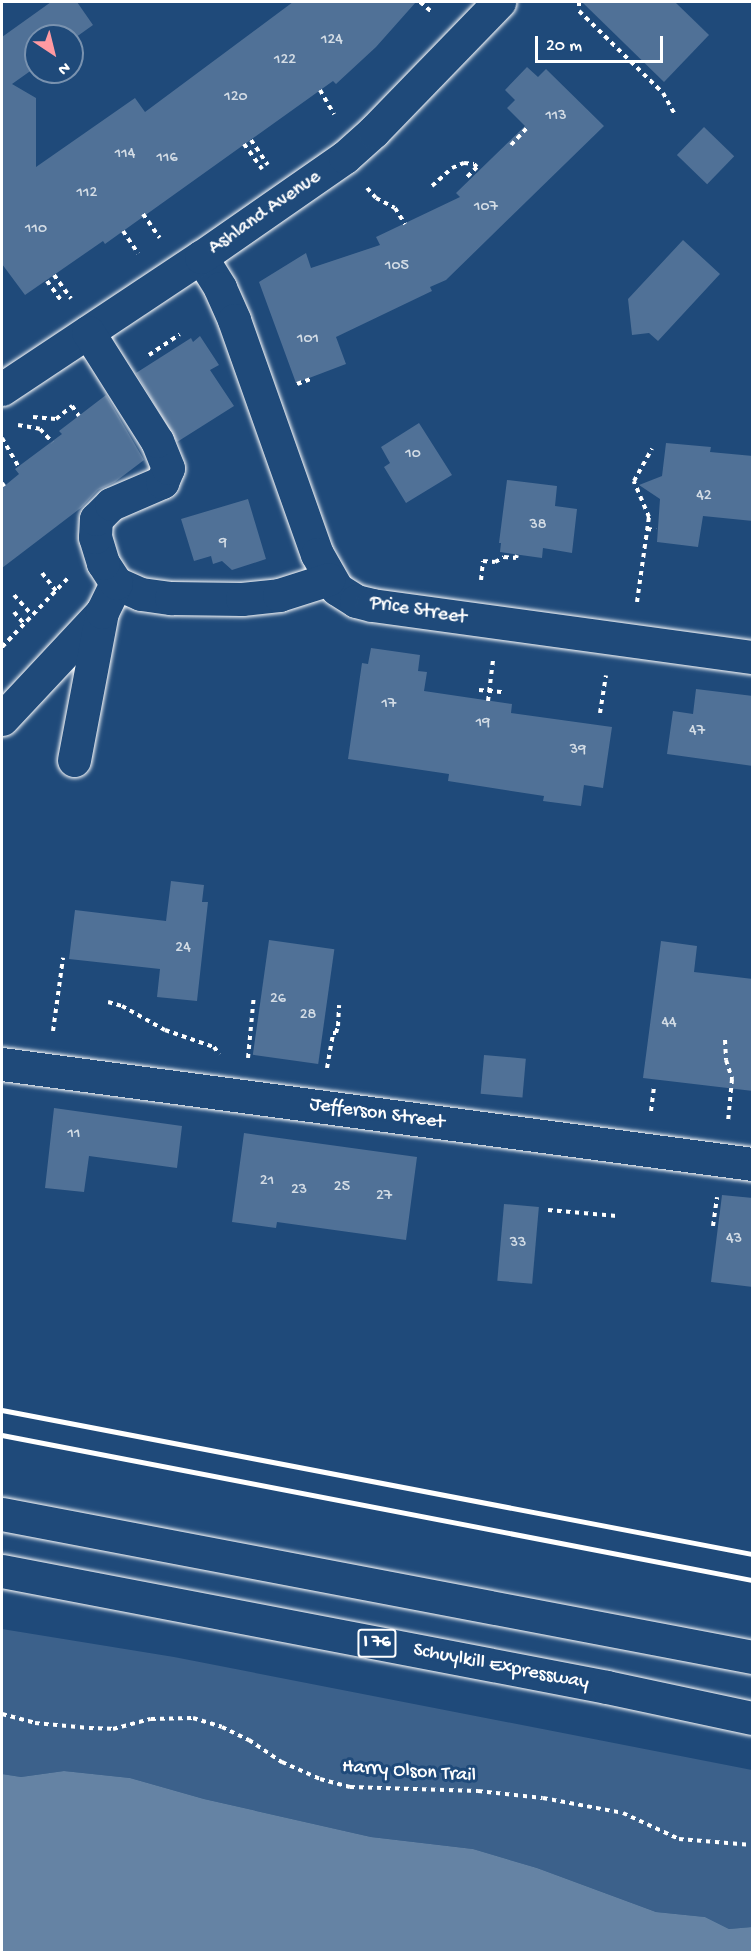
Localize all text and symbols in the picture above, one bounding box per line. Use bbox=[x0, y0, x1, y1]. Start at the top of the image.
north arrow bbox=[24, 24, 84, 84]
scale bar bbox=[538, 24, 666, 62]
house number: 124 bbox=[321, 31, 343, 51]
text: 20 m bbox=[546, 36, 582, 57]
house number: 122 bbox=[274, 51, 296, 71]
text: N bbox=[54, 57, 73, 78]
house number: 120 bbox=[224, 88, 248, 108]
house number: 113 bbox=[545, 107, 567, 127]
house number: 114 bbox=[115, 145, 135, 165]
house number: 116 bbox=[156, 149, 178, 169]
street label: Ashland Avenue bbox=[204, 165, 326, 261]
house number: 112 bbox=[77, 184, 97, 204]
house number: 107 bbox=[474, 198, 498, 218]
house number: 110 bbox=[25, 220, 47, 240]
house number: 105 bbox=[385, 257, 409, 277]
house number: 101 bbox=[297, 330, 319, 350]
house number: 10 bbox=[405, 445, 421, 465]
house number: 42 bbox=[696, 487, 712, 507]
house number: 38 bbox=[529, 516, 547, 536]
house number: 9 bbox=[219, 534, 227, 554]
street label: Price Street bbox=[368, 592, 468, 630]
house number: 17 bbox=[382, 695, 396, 715]
house number: 19 bbox=[476, 714, 490, 734]
house number: 47 bbox=[689, 722, 705, 742]
house number: 39 bbox=[570, 741, 586, 761]
house number: 24 bbox=[175, 939, 191, 959]
house number: 26 bbox=[270, 990, 286, 1010]
house number: 28 bbox=[300, 1006, 316, 1026]
house number: 44 bbox=[661, 1014, 677, 1034]
street label: Jefferson Street bbox=[308, 1093, 446, 1135]
house number: 11 bbox=[68, 1125, 80, 1145]
house number: 21 bbox=[260, 1172, 274, 1192]
house number: 25 bbox=[334, 1178, 350, 1198]
house number: 23 bbox=[291, 1181, 307, 1201]
house number: 27 bbox=[376, 1187, 392, 1207]
house number: 43 bbox=[726, 1230, 742, 1250]
house number: 33 bbox=[510, 1234, 526, 1254]
road number: I 76 bbox=[356, 1628, 398, 1658]
street label: Schuylkill Expressway bbox=[411, 1638, 591, 1696]
street label: Harry Olson Trail bbox=[341, 1755, 477, 1789]

